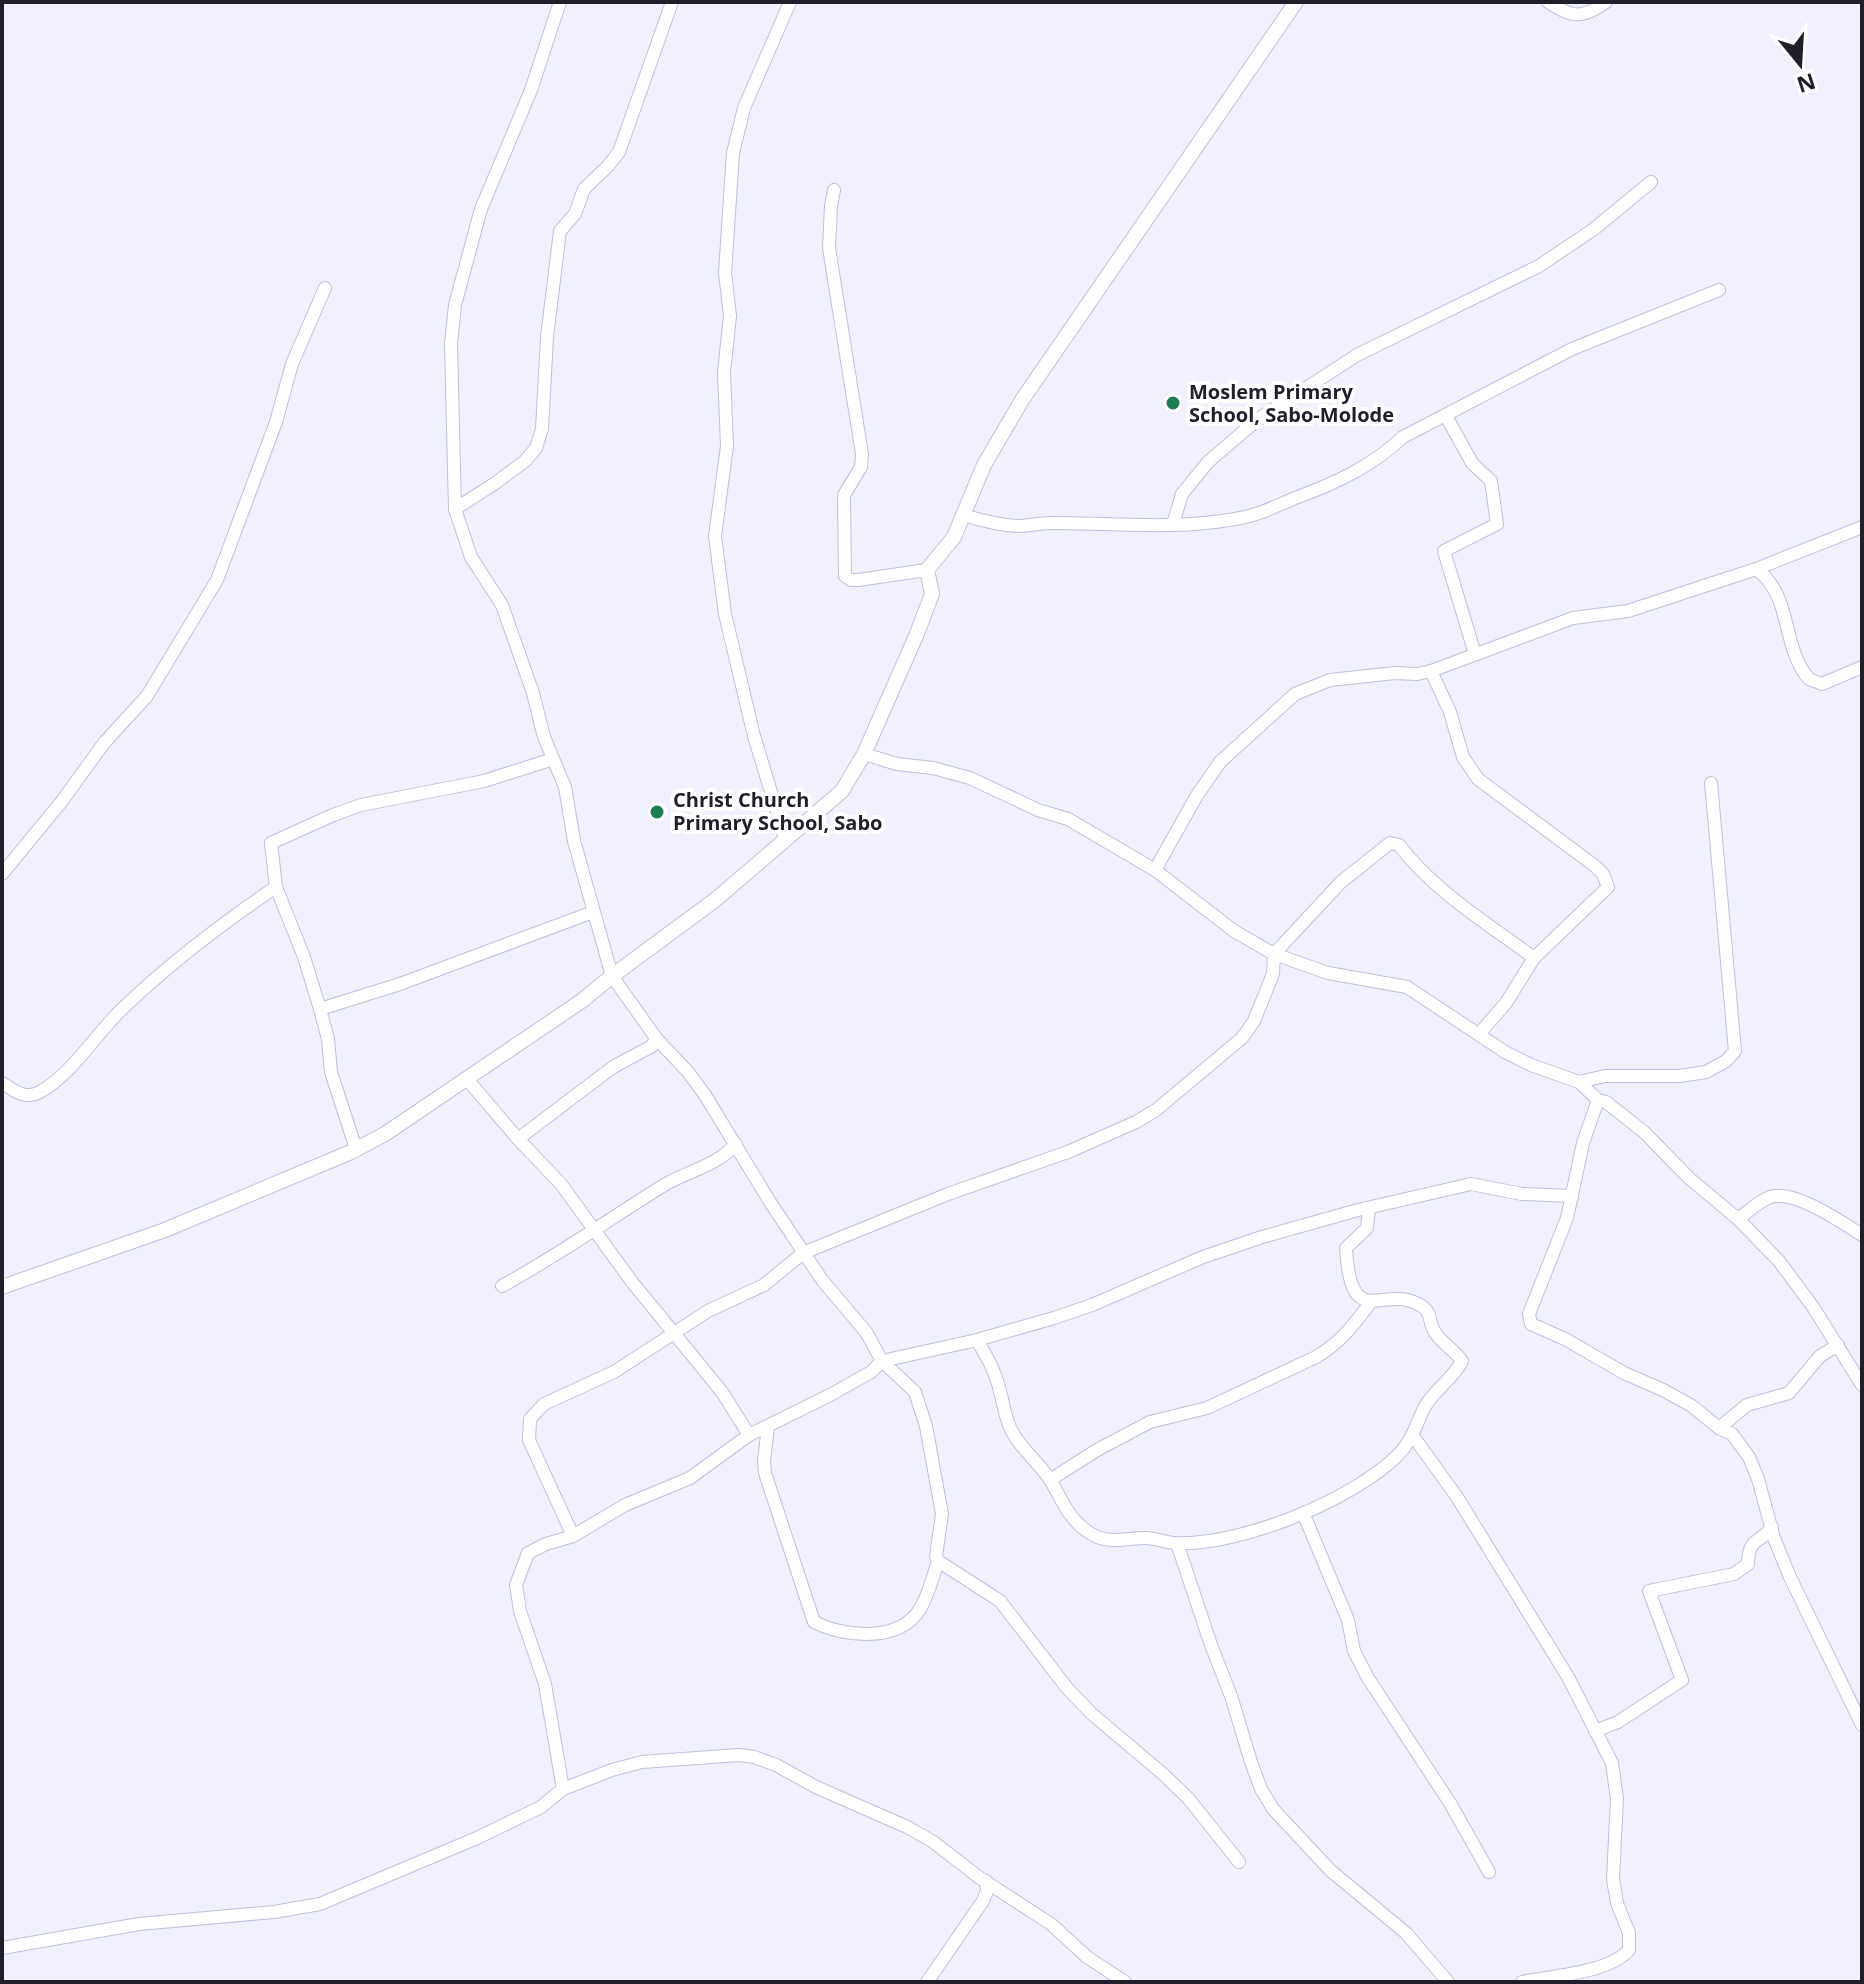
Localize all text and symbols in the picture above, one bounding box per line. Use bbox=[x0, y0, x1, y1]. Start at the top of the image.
north arrow bbox=[1760, 24, 1840, 104]
text: N bbox=[1793, 67, 1820, 101]
place label: Moslem Primary School, Sabo-Molode bbox=[1189, 378, 1394, 428]
marker: Moslem Primary School, Sabo-Molode bbox=[1164, 394, 1182, 412]
place label: Christ Church Primary School, Sabo bbox=[673, 786, 882, 836]
marker: Christ Church Primary School, Sabo bbox=[648, 803, 666, 821]

